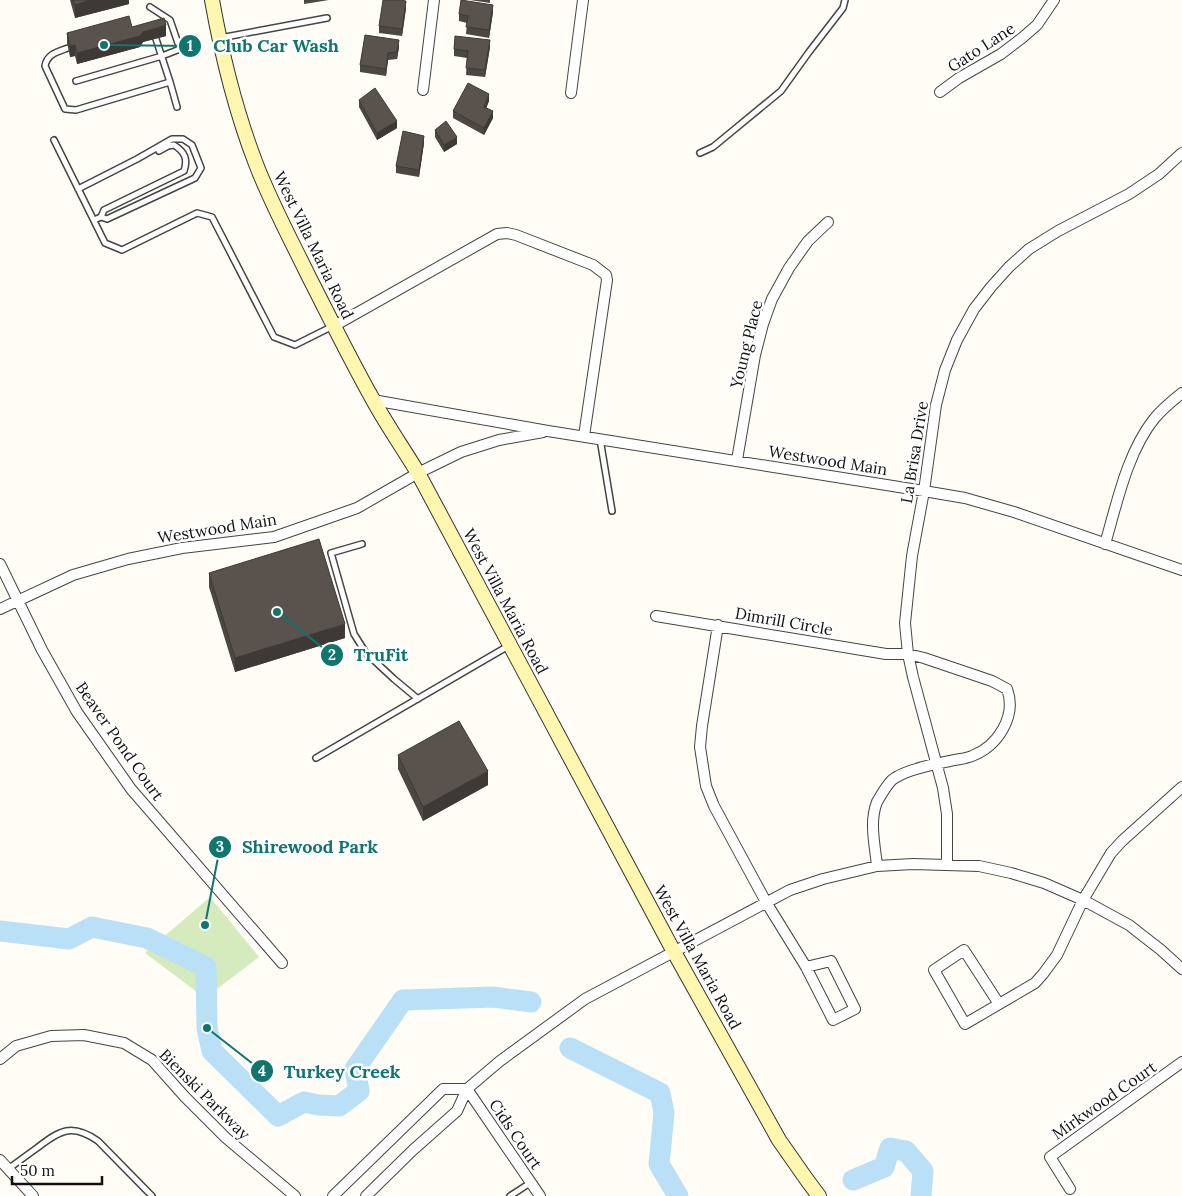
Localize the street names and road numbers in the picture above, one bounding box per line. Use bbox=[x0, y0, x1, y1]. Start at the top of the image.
street label: Gato Lane bbox=[944, 18, 1019, 76]
street label: West Villa Maria Road bbox=[270, 168, 359, 322]
street label: Young Place bbox=[725, 298, 767, 391]
street label: La Brisa Drive bbox=[896, 399, 932, 505]
street label: Westwood Main bbox=[767, 441, 889, 479]
street label: Westwood Main bbox=[156, 509, 278, 547]
street label: West Villa Maria Road bbox=[459, 525, 553, 677]
street label: Dimrill Circle bbox=[733, 603, 835, 640]
street label: Beaver Pond Court bbox=[72, 678, 169, 805]
street label: West Villa Maria Road bbox=[650, 881, 746, 1033]
street label: Bienski Parkway bbox=[156, 1045, 255, 1144]
street label: Mirkwood Court bbox=[1048, 1056, 1161, 1143]
street label: Cids Court bbox=[485, 1095, 547, 1173]

